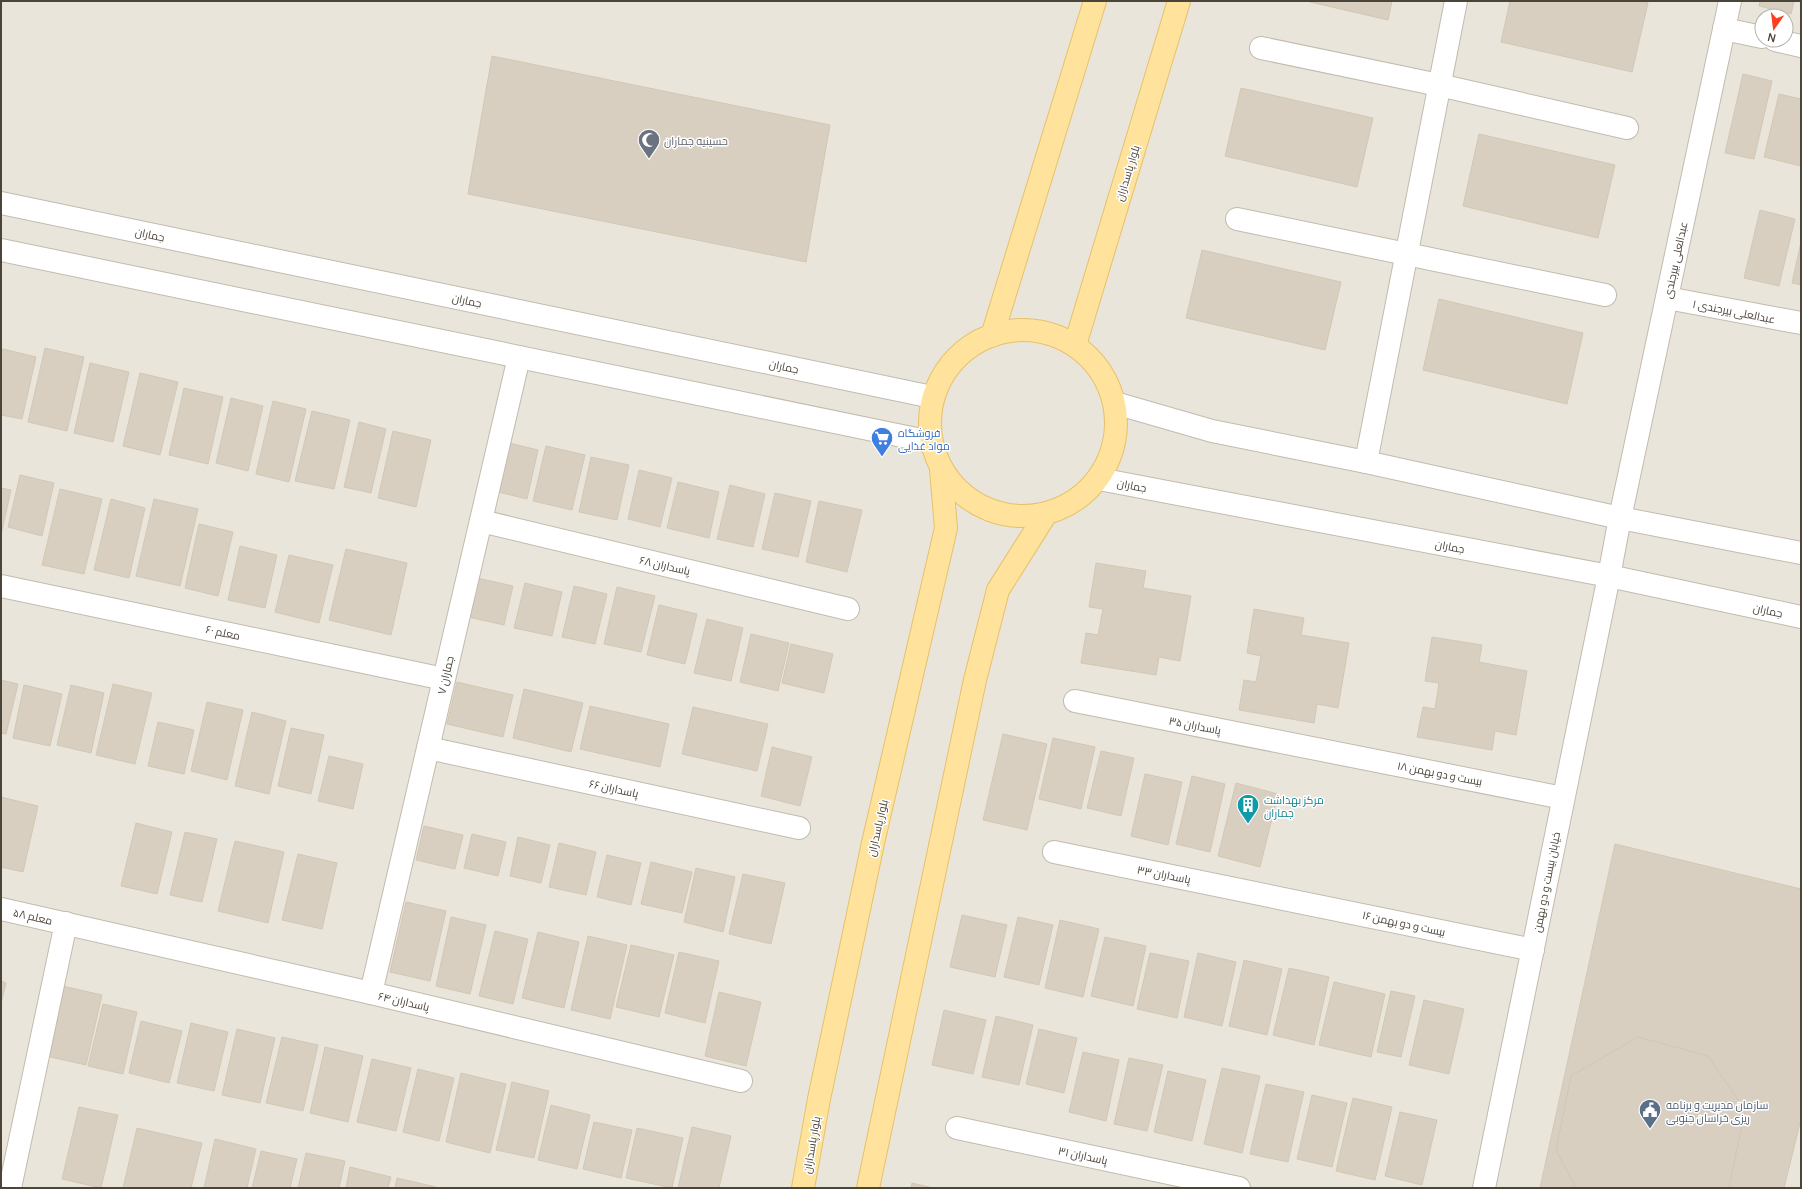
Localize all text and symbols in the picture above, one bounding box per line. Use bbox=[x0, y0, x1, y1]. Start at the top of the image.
north arrow bbox=[1754, 8, 1794, 48]
text: N bbox=[1766, 30, 1777, 46]
mosque icon: حسینیه جماران bbox=[636, 127, 662, 160]
place label: حسینیه جماران bbox=[664, 133, 728, 148]
street label: بلوار پاسداران bbox=[1111, 143, 1143, 203]
street label: عبدالعلی بیرجندی bbox=[1660, 220, 1690, 300]
street label: جماران bbox=[134, 224, 166, 244]
street label: جماران bbox=[451, 290, 483, 310]
street label: عبدالعلی بیرجندی ۱ bbox=[1691, 296, 1777, 326]
street label: جماران bbox=[768, 356, 800, 376]
supermarket icon: فروشگاه مواد غذایی bbox=[869, 425, 895, 458]
place label: فروشگاه مواد غذایی bbox=[898, 425, 950, 453]
street label: جماران bbox=[1116, 475, 1148, 495]
street label: جماران bbox=[1434, 536, 1466, 556]
street label: پاسداران ۶۸ bbox=[638, 552, 692, 578]
street label: جماران bbox=[1752, 600, 1784, 620]
street label: معلم ۶۰ bbox=[204, 621, 242, 644]
street label: جماران ۷ bbox=[433, 654, 457, 696]
street label: پاسداران ۳۵ bbox=[1168, 713, 1222, 737]
street label: بیست و دو بهمن ۱۸ bbox=[1396, 757, 1484, 789]
street label: پاسداران ۶۶ bbox=[588, 775, 640, 801]
building icon: مرکز بهداشت جماران bbox=[1235, 792, 1261, 825]
place label: مرکز بهداشت جماران bbox=[1264, 792, 1324, 820]
street label: بلوار پاسداران bbox=[863, 798, 891, 858]
street label: خیابان بیست و دو بهمن bbox=[1529, 830, 1563, 934]
street label: پاسداران ۳۳ bbox=[1136, 861, 1192, 887]
street label: معلم ۵۸ bbox=[12, 904, 54, 929]
street label: بیست و دو بهمن ۱۶ bbox=[1361, 907, 1447, 939]
street label: پاسداران ۶۴ bbox=[377, 988, 431, 1014]
public building icon: سازمان مدیریت و برنامه ریزی خراسان جنوبی bbox=[1637, 1097, 1663, 1130]
place label: سازمان مدیریت و برنامه ریزی خراسان جنوبی bbox=[1666, 1097, 1768, 1125]
street label: بلوار پاسداران bbox=[799, 1115, 823, 1175]
street label: پاسداران ۳۱ bbox=[1057, 1142, 1109, 1168]

